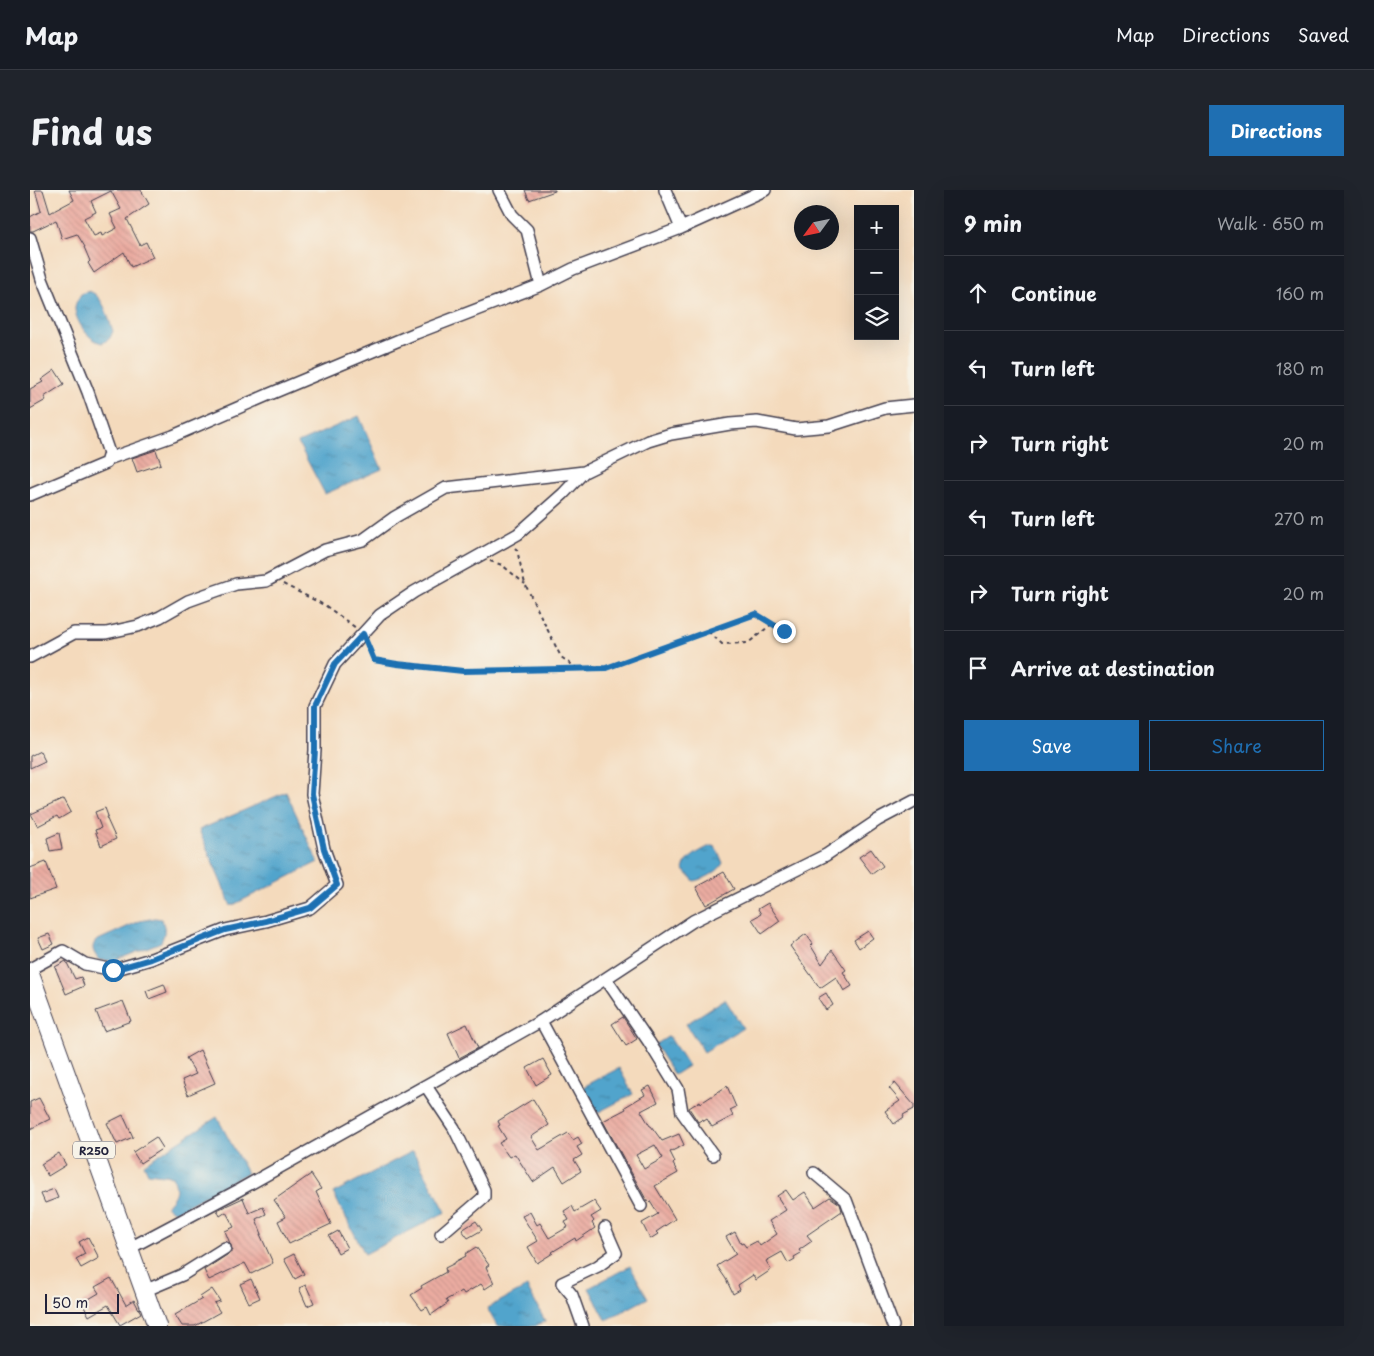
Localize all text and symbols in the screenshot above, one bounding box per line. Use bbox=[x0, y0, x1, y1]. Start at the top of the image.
text: Map bbox=[25, 17, 78, 53]
text: Map bbox=[1116, 21, 1154, 48]
text: Directions bbox=[1182, 21, 1270, 48]
text: Saved bbox=[1298, 21, 1349, 48]
text: Find us bbox=[30, 104, 152, 157]
button: Directions bbox=[1209, 105, 1344, 156]
north arrow bbox=[794, 205, 839, 250]
map controls bbox=[854, 205, 899, 340]
button: + bbox=[854, 205, 899, 250]
text: 9 min bbox=[964, 207, 1022, 239]
text: Walk · 650 m bbox=[1217, 211, 1324, 235]
button: − bbox=[854, 250, 899, 295]
icon: ahead bbox=[964, 279, 992, 307]
text: Continue bbox=[1011, 279, 1097, 307]
text: 160 m bbox=[1276, 281, 1324, 305]
button: layers bbox=[854, 295, 899, 340]
icon: left bbox=[964, 354, 992, 382]
text: Turn left bbox=[1011, 354, 1095, 382]
text: 180 m bbox=[1276, 356, 1324, 380]
icon: right bbox=[964, 429, 992, 457]
text: Turn right bbox=[1011, 429, 1109, 457]
text: 20 m bbox=[1283, 431, 1324, 455]
icon: left bbox=[964, 504, 992, 532]
text: Turn left bbox=[1011, 504, 1095, 532]
text: 270 m bbox=[1274, 506, 1324, 530]
icon: right bbox=[964, 579, 992, 607]
text: Turn right bbox=[1011, 579, 1109, 607]
text: 20 m bbox=[1283, 581, 1324, 605]
route end bbox=[773, 620, 796, 643]
icon: arrive bbox=[964, 654, 992, 682]
text: Arrive at destination bbox=[1011, 654, 1215, 682]
button: Save bbox=[964, 720, 1139, 771]
button: Share bbox=[1149, 720, 1324, 771]
route start bbox=[102, 959, 125, 982]
road number: R250 bbox=[73, 1142, 115, 1158]
scale bar bbox=[45, 1291, 119, 1314]
text: 50 m bbox=[52, 1292, 88, 1313]

